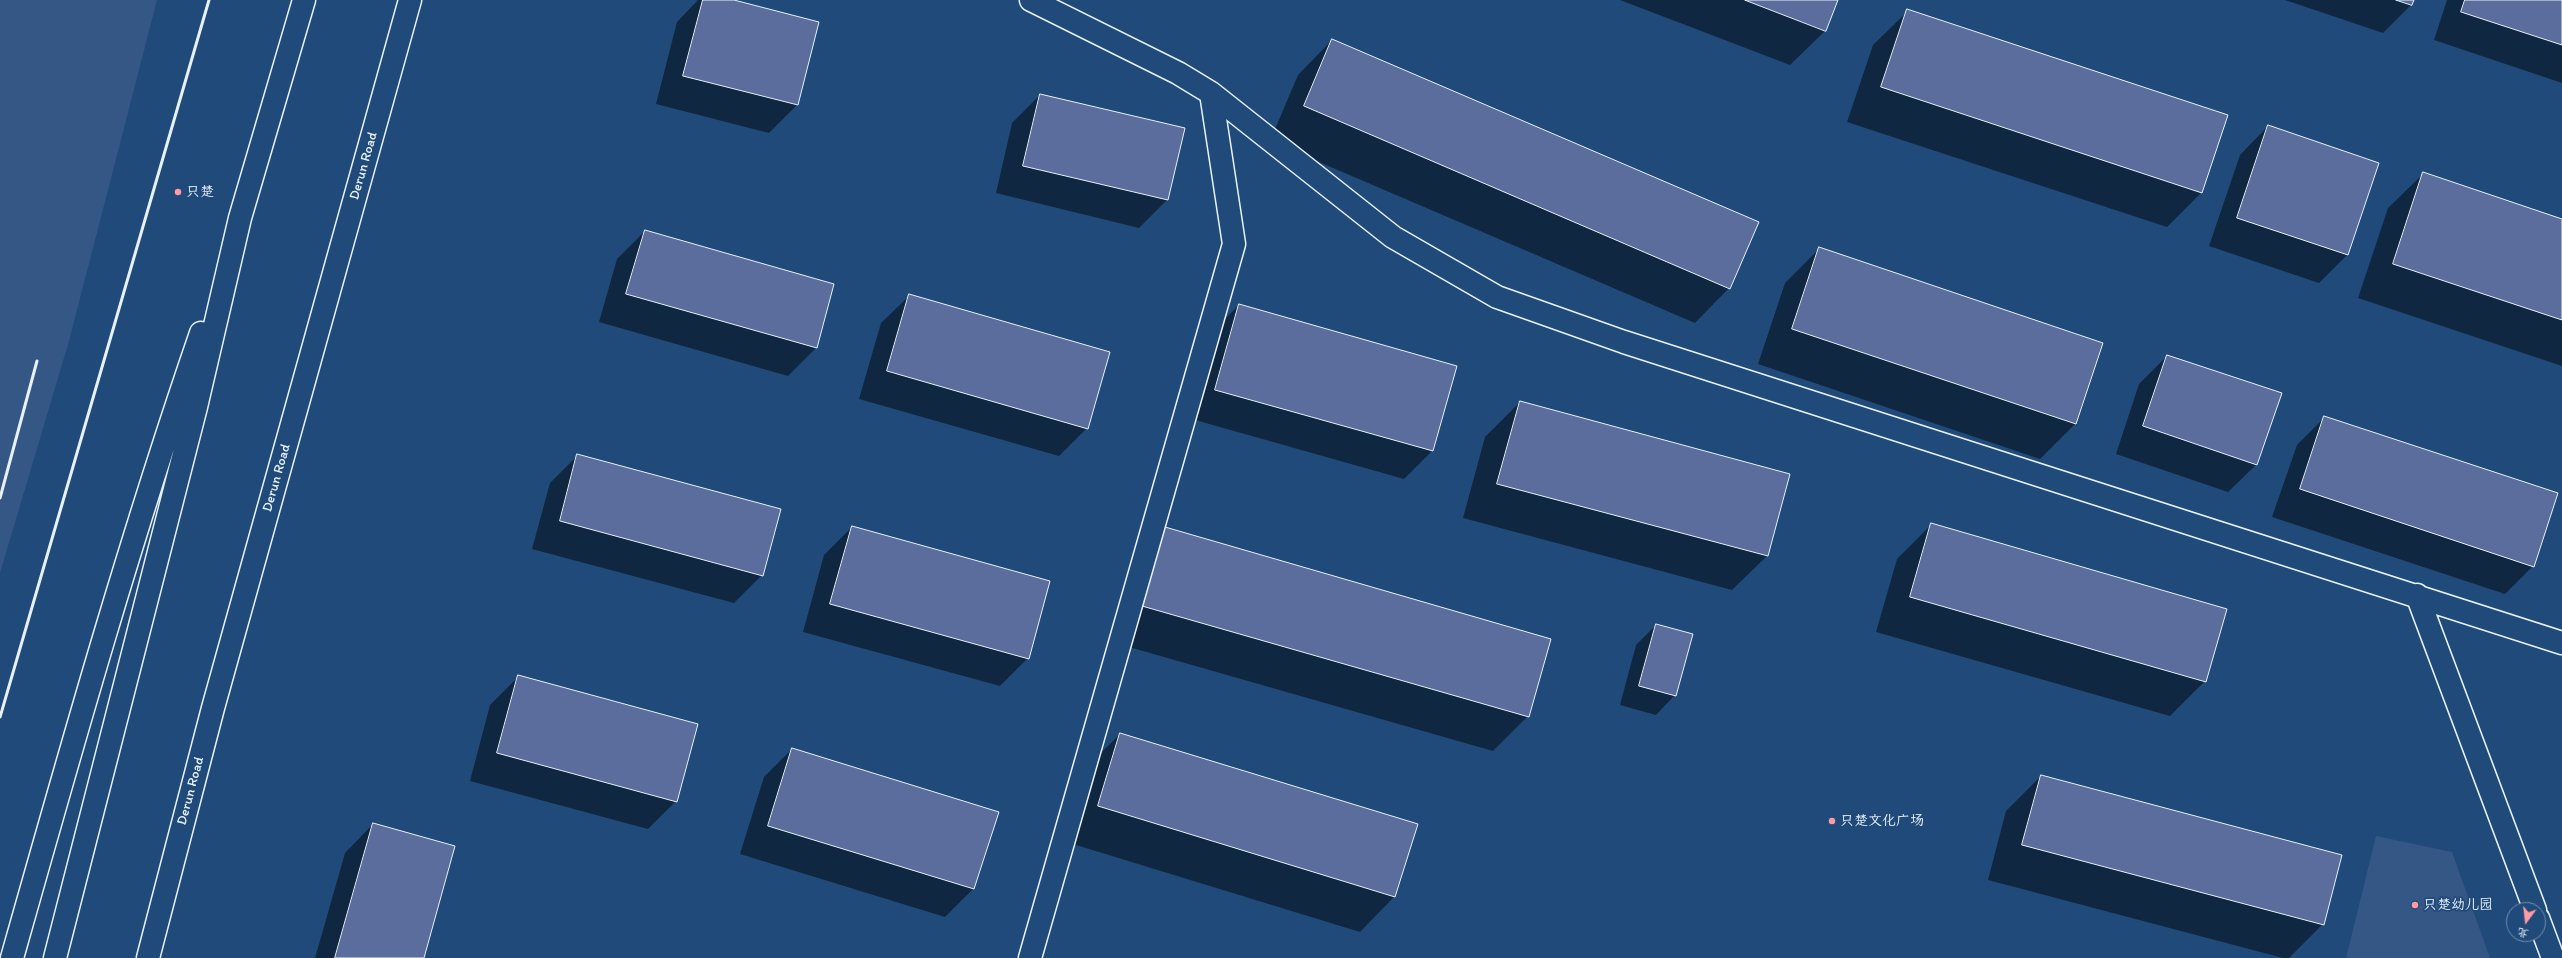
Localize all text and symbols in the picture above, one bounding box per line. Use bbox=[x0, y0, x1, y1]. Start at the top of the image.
street label: Derun Road bbox=[346, 130, 382, 202]
place label: 只楚 bbox=[186, 184, 214, 200]
marker: 只楚 bbox=[173, 187, 183, 197]
street label: Derun Road bbox=[259, 442, 295, 514]
street label: Derun Road bbox=[174, 755, 208, 827]
place label: 只楚文化广场 bbox=[1840, 813, 1924, 829]
marker: 只楚文化广场 bbox=[1827, 816, 1837, 826]
place label: 只楚幼儿园 bbox=[2423, 897, 2493, 913]
marker: 只楚幼儿园 bbox=[2410, 900, 2420, 910]
north arrow bbox=[2506, 902, 2546, 942]
text: 北 bbox=[2516, 925, 2530, 941]

